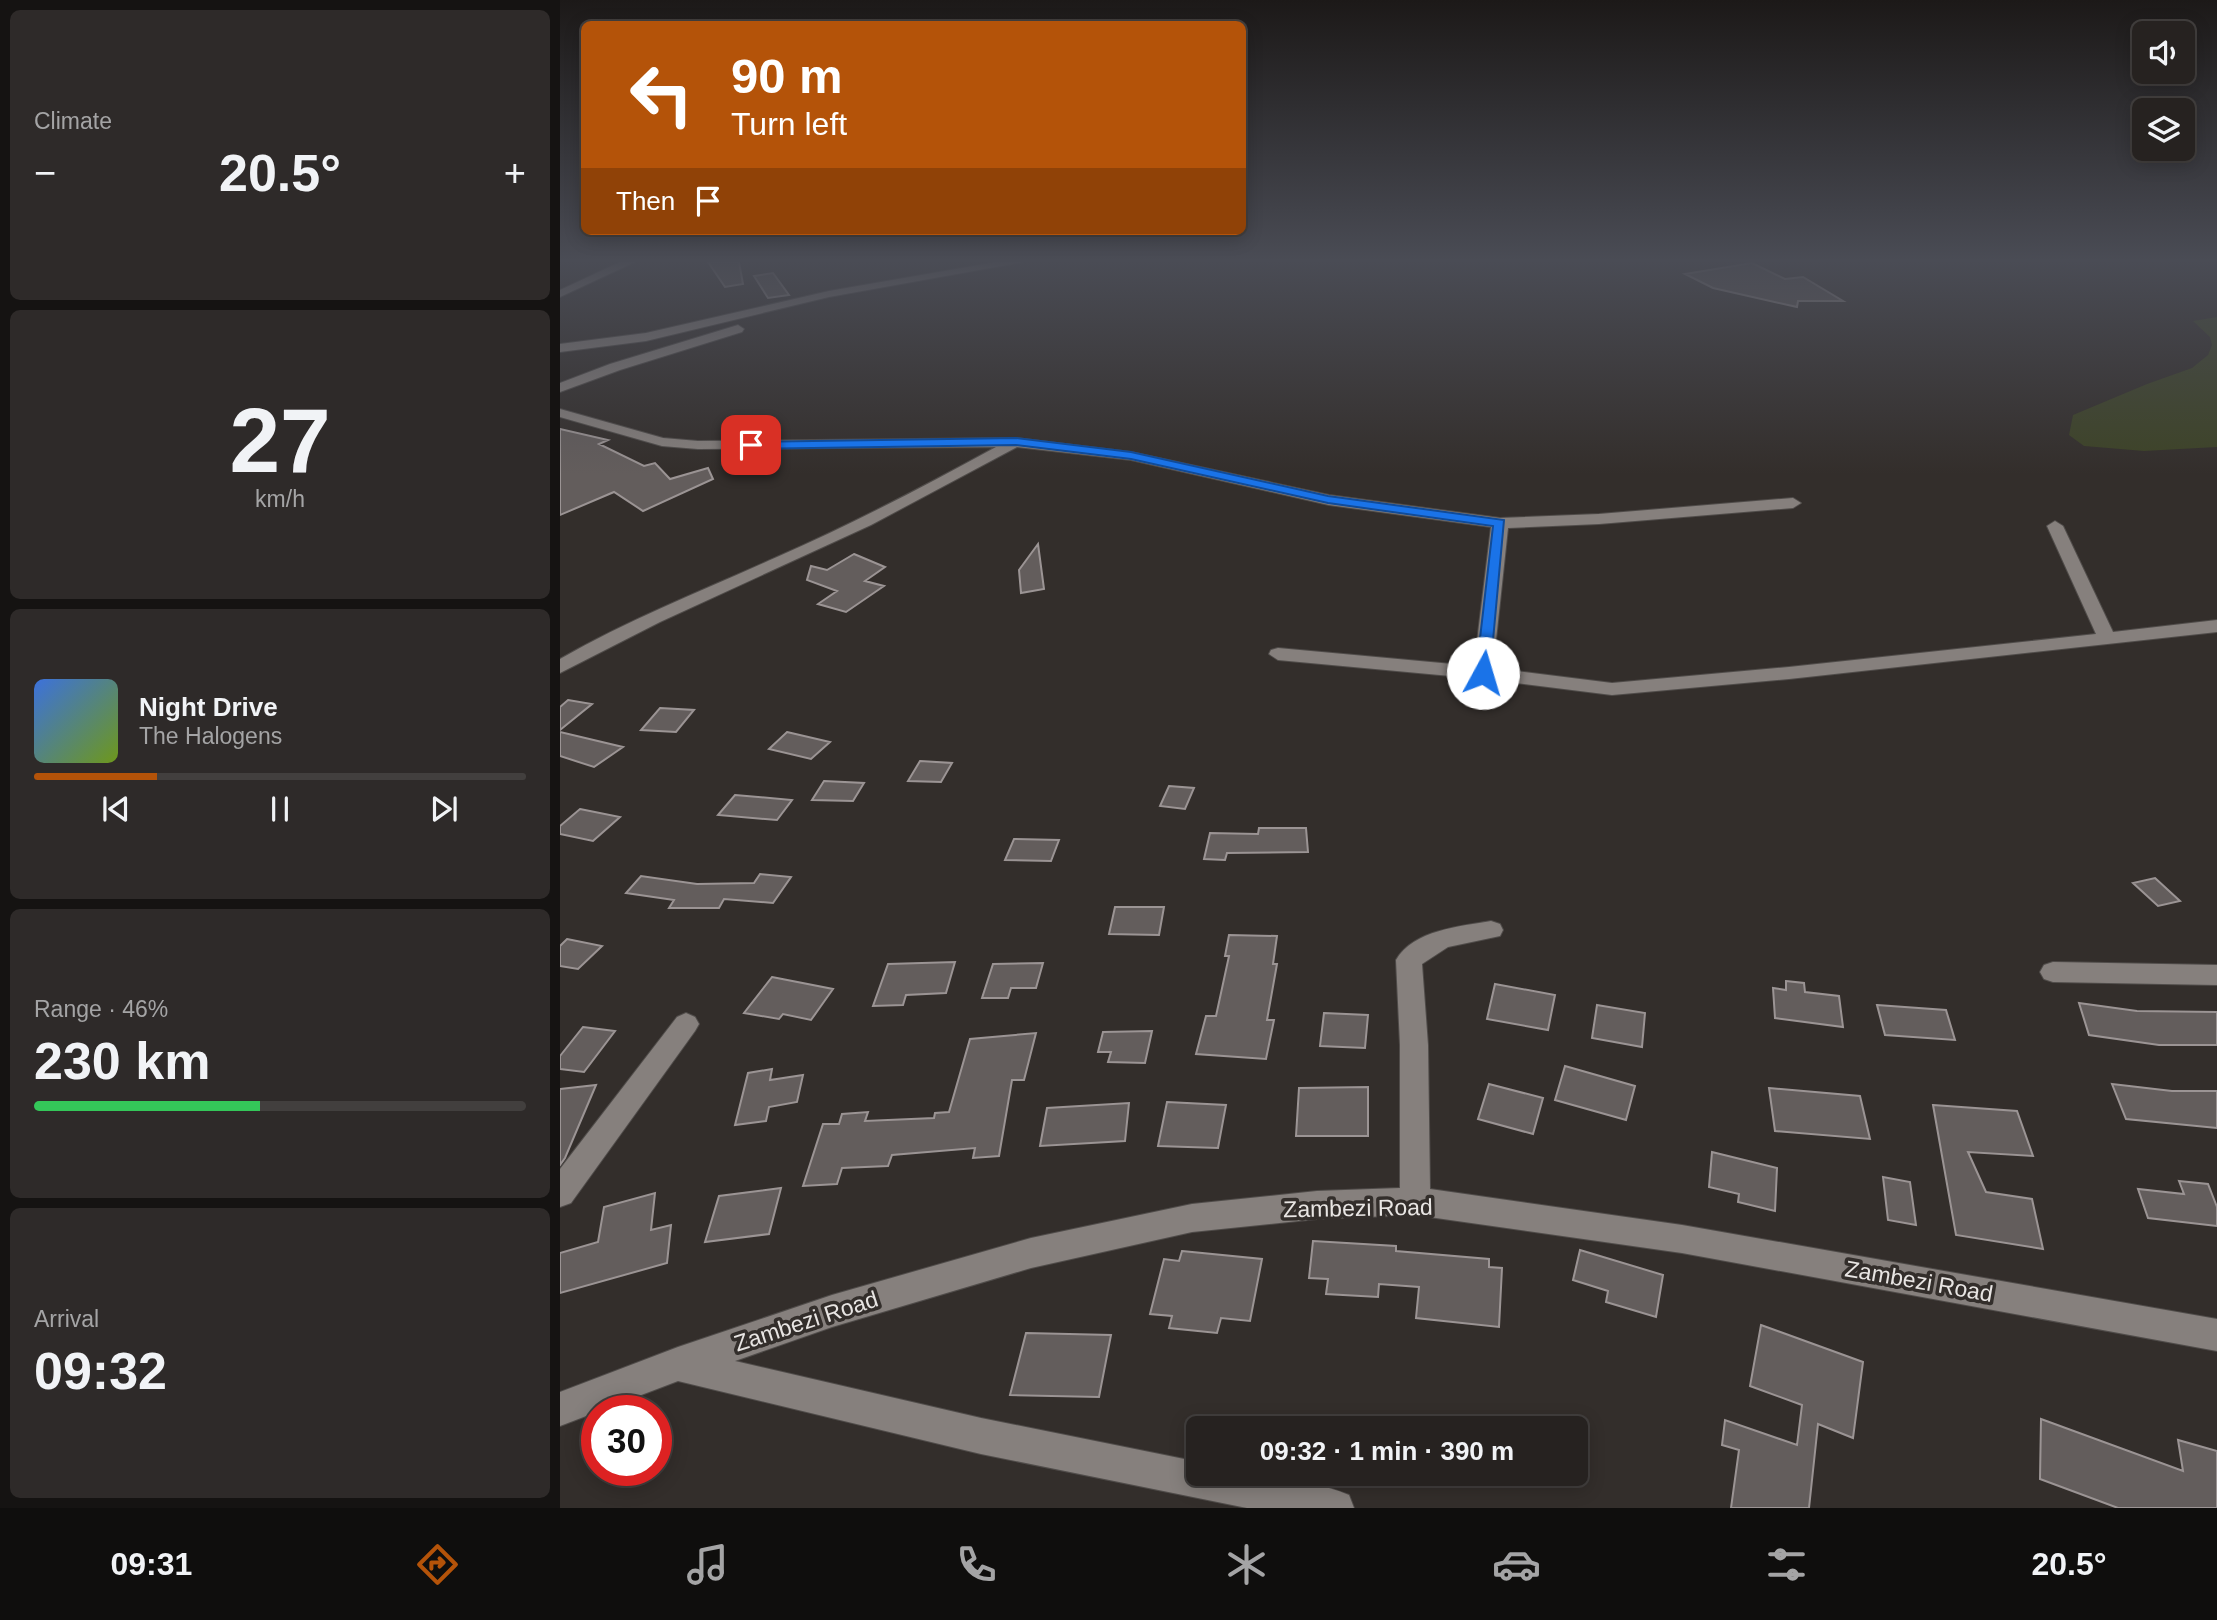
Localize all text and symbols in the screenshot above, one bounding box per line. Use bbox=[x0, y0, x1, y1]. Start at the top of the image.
map controls bbox=[2132, 21, 2195, 161]
button: sound bbox=[2132, 21, 2195, 84]
icon: left bbox=[616, 49, 707, 140]
text: 90 m bbox=[731, 49, 843, 103]
button: layers bbox=[2132, 98, 2195, 161]
text: Turn left bbox=[731, 106, 847, 142]
text: Climate bbox=[34, 108, 112, 134]
text: 20.5° bbox=[219, 144, 341, 202]
text: − bbox=[34, 152, 56, 194]
text: + bbox=[504, 152, 526, 194]
icon: arrive bbox=[689, 182, 727, 220]
text: Then bbox=[616, 186, 675, 216]
text: 27 bbox=[229, 390, 331, 491]
pin bbox=[721, 415, 781, 475]
icon: arrive bbox=[732, 426, 770, 464]
text: km/h bbox=[255, 486, 305, 512]
position arrow bbox=[1446, 636, 1520, 710]
text: Night Drive bbox=[139, 692, 278, 722]
text: The Halogens bbox=[139, 723, 282, 749]
icon: previous bbox=[97, 790, 135, 828]
icon: pause bbox=[261, 790, 299, 828]
icon: next bbox=[425, 790, 463, 828]
text: Range · 46% bbox=[34, 996, 168, 1022]
text: 230 km bbox=[34, 1032, 210, 1090]
street label: Zambezi Road bbox=[1283, 1194, 1433, 1222]
street label: Zambezi Road bbox=[1843, 1255, 1995, 1307]
street label: Zambezi Road bbox=[731, 1286, 881, 1356]
text: Arrival bbox=[34, 1306, 99, 1332]
text: 09:32 bbox=[34, 1342, 167, 1400]
speed limit sign: 30 bbox=[581, 1395, 672, 1486]
text: 09:32 · 1 min · 390 m bbox=[1260, 1436, 1514, 1466]
icon: directions bbox=[413, 1540, 462, 1589]
icon: music bbox=[683, 1540, 732, 1589]
icon: phone bbox=[952, 1540, 1001, 1589]
icon: climate bbox=[1222, 1540, 1271, 1589]
icon: car bbox=[1492, 1540, 1541, 1589]
icon: filters bbox=[1762, 1540, 1811, 1589]
text: 09:31 bbox=[110, 1546, 192, 1582]
text: 20.5° bbox=[2031, 1546, 2107, 1582]

